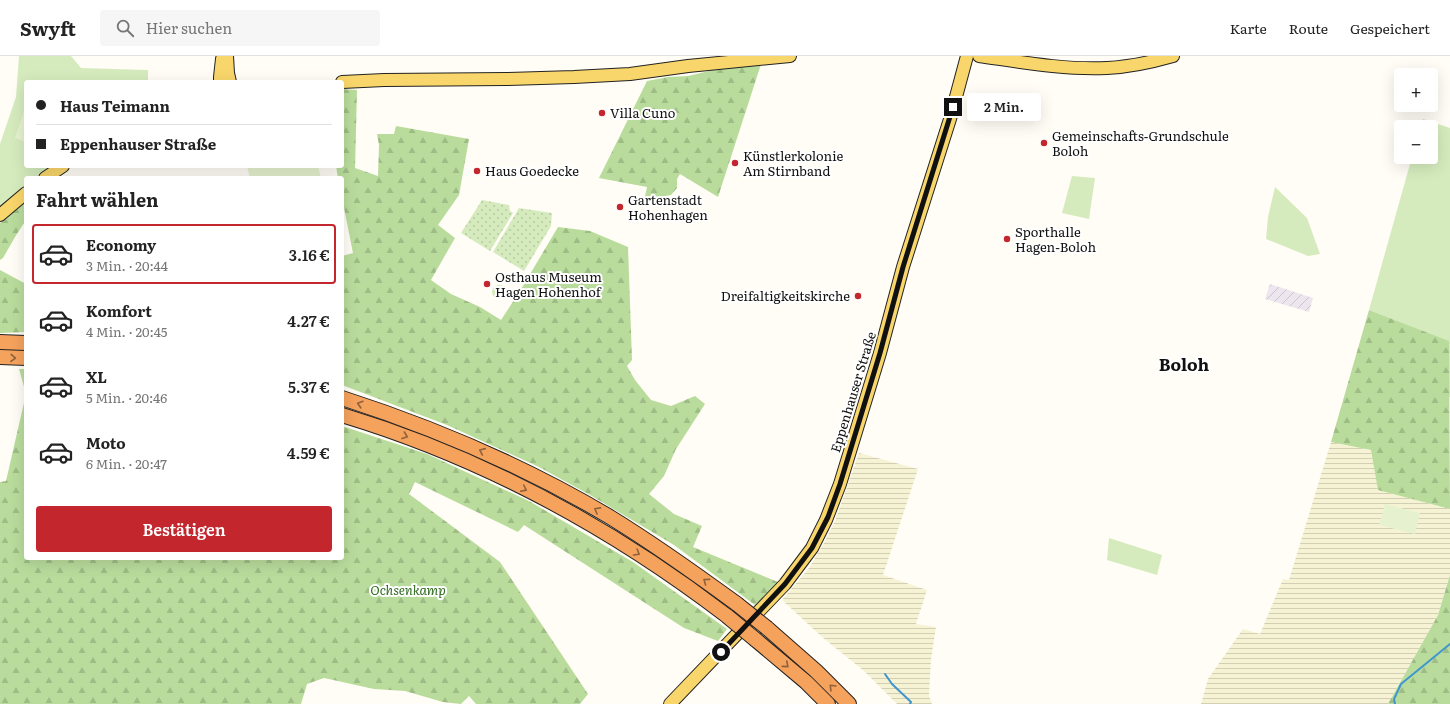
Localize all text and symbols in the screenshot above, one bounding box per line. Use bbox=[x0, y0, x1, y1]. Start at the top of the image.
search box bbox=[100, 10, 380, 46]
text: Swyft bbox=[20, 14, 76, 42]
text: Hier suchen bbox=[146, 16, 232, 39]
icon: search bbox=[114, 17, 136, 39]
text: Karte bbox=[1230, 18, 1267, 38]
text: Route bbox=[1289, 18, 1328, 38]
text: Gespeichert bbox=[1350, 18, 1430, 38]
map controls bbox=[1394, 68, 1438, 164]
button: + bbox=[1394, 68, 1438, 112]
callout: 2 Min. bbox=[967, 93, 1041, 121]
text: Haus Teimann bbox=[60, 94, 170, 117]
text: 2 Min. bbox=[984, 97, 1024, 116]
route end bbox=[944, 98, 962, 116]
place label: Villa Cuno bbox=[610, 103, 676, 122]
marker: Villa Cuno bbox=[597, 108, 607, 118]
button: − bbox=[1394, 120, 1438, 164]
place label: Gemeinschafts-Grundschule Boloh bbox=[1052, 126, 1229, 160]
text: Eppenhauser Straße bbox=[60, 132, 216, 155]
marker: Gemeinschafts-Grundschule Boloh bbox=[1039, 138, 1049, 148]
place label: Künstlerkolonie Am Stirnband bbox=[743, 146, 844, 180]
marker: Künstlerkolonie Am Stirnband bbox=[730, 158, 740, 168]
place label: Haus Goedecke bbox=[485, 161, 579, 180]
marker: Haus Goedecke bbox=[472, 166, 482, 176]
text: Fahrt wählen bbox=[36, 186, 159, 213]
place label: Gartenstadt Hohenhagen bbox=[628, 190, 708, 224]
marker: Gartenstadt Hohenhagen bbox=[615, 202, 625, 212]
place label: Sporthalle Hagen-Boloh bbox=[1015, 222, 1096, 256]
text: Economy bbox=[86, 233, 156, 256]
marker: Sporthalle Hagen-Boloh bbox=[1002, 234, 1012, 244]
icon: car bbox=[38, 236, 74, 272]
text: 3.16 € bbox=[289, 243, 330, 266]
text: 3 Min. · 20:44 bbox=[86, 256, 168, 275]
place label: Osthaus Museum Hagen Hohenhof bbox=[495, 267, 602, 301]
marker: Osthaus Museum Hagen Hohenhof bbox=[482, 279, 492, 289]
place label: Dreifaltigkeitskirche bbox=[721, 286, 850, 305]
marker: Dreifaltigkeitskirche bbox=[853, 291, 863, 301]
text: Komfort bbox=[86, 299, 152, 322]
icon: car bbox=[38, 302, 74, 338]
text: 4.27 € bbox=[287, 309, 330, 332]
text: 4 Min. · 20:45 bbox=[86, 322, 167, 341]
street label: Eppenhauser Straße bbox=[825, 329, 880, 455]
district label: Boloh bbox=[1159, 351, 1210, 376]
one-way arrow bbox=[10, 353, 16, 362]
text: XL bbox=[86, 365, 107, 388]
icon: car bbox=[38, 368, 74, 404]
text: 5.37 € bbox=[288, 375, 330, 398]
text: 5 Min. · 20:46 bbox=[86, 388, 167, 407]
one-way arrow bbox=[357, 400, 364, 409]
text: Moto bbox=[86, 431, 126, 454]
one-way arrow bbox=[402, 432, 409, 440]
icon: car bbox=[38, 434, 74, 470]
text: 4.59 € bbox=[287, 441, 330, 464]
one-way arrow bbox=[478, 448, 486, 456]
text: 6 Min. · 20:47 bbox=[86, 454, 167, 473]
one-way arrow bbox=[520, 484, 527, 492]
button: Bestätigen bbox=[36, 506, 332, 552]
one-way arrow bbox=[594, 508, 601, 515]
one-way arrow bbox=[633, 548, 640, 555]
one-way arrow bbox=[703, 578, 710, 586]
park label: Ochsenkamp bbox=[370, 580, 446, 599]
route start bbox=[712, 643, 730, 661]
one-way arrow bbox=[781, 661, 789, 668]
one-way arrow bbox=[829, 684, 837, 692]

